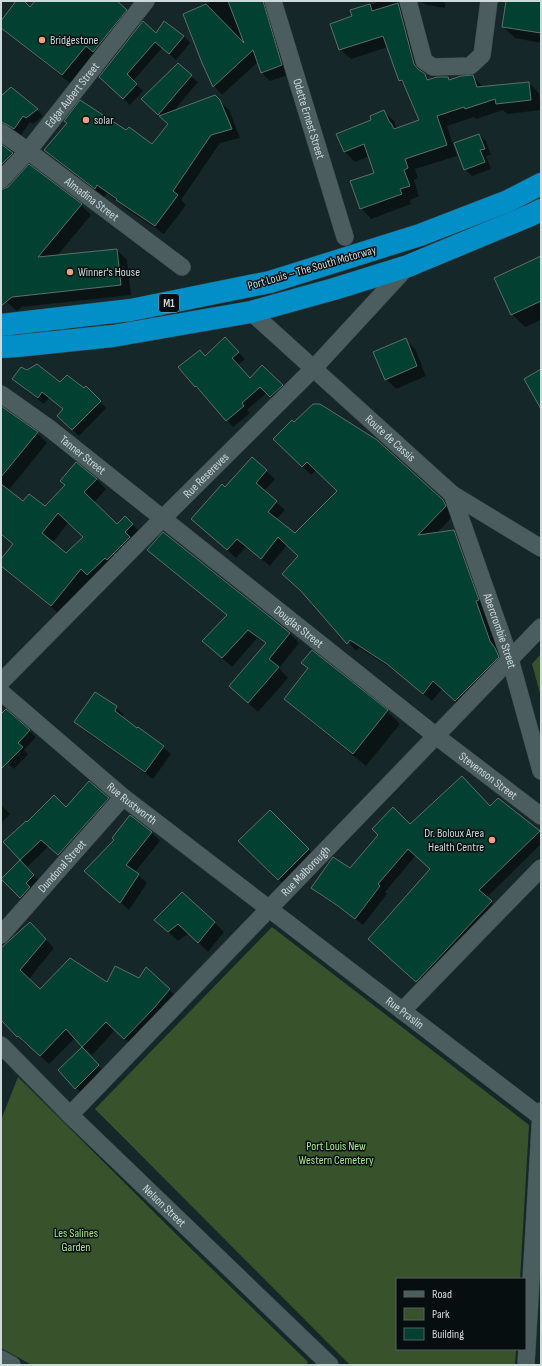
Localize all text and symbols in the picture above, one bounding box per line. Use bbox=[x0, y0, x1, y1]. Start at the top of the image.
place label: Bridgestone bbox=[50, 33, 99, 48]
marker: Bridgestone bbox=[37, 35, 47, 45]
street label: Edgar Aubert Street bbox=[42, 59, 103, 131]
street label: Odette Ernest Street bbox=[290, 77, 328, 161]
place label: solar bbox=[94, 113, 114, 128]
marker: solar bbox=[81, 115, 91, 125]
street label: Almadina Street bbox=[61, 173, 122, 225]
street label: Port Louis – The South Motorway bbox=[246, 242, 378, 294]
place label: Winner's House bbox=[78, 265, 140, 280]
marker: Winner's House bbox=[65, 267, 75, 277]
road number: M1 bbox=[159, 294, 179, 312]
street label: Route de Cassis bbox=[362, 412, 419, 465]
street label: Tanner Street bbox=[57, 432, 109, 478]
street label: Rue Resereves bbox=[180, 449, 232, 501]
street label: Abercrombie Street bbox=[480, 590, 520, 670]
street label: Douglas Street bbox=[271, 602, 327, 651]
street label: Stevenson Street bbox=[456, 749, 521, 803]
street label: Rue Rustworth bbox=[104, 779, 160, 828]
place label: Dr. Boloux Area Health Centre bbox=[424, 826, 484, 855]
marker: Dr. Boloux Area Health Centre bbox=[487, 835, 497, 845]
street label: Dundonal Street bbox=[35, 836, 89, 896]
street label: Rue Malborough bbox=[278, 843, 333, 899]
street label: Rue Praslin bbox=[383, 993, 427, 1032]
park label: Port Louis New Western Cemetery bbox=[298, 1139, 374, 1168]
street label: Nelson Street bbox=[139, 1181, 189, 1230]
park label: Les Salines Garden bbox=[54, 1226, 98, 1255]
legend bbox=[396, 1278, 526, 1350]
text: Road bbox=[432, 1287, 452, 1302]
text: Park bbox=[432, 1307, 450, 1322]
text: Building bbox=[432, 1327, 464, 1342]

